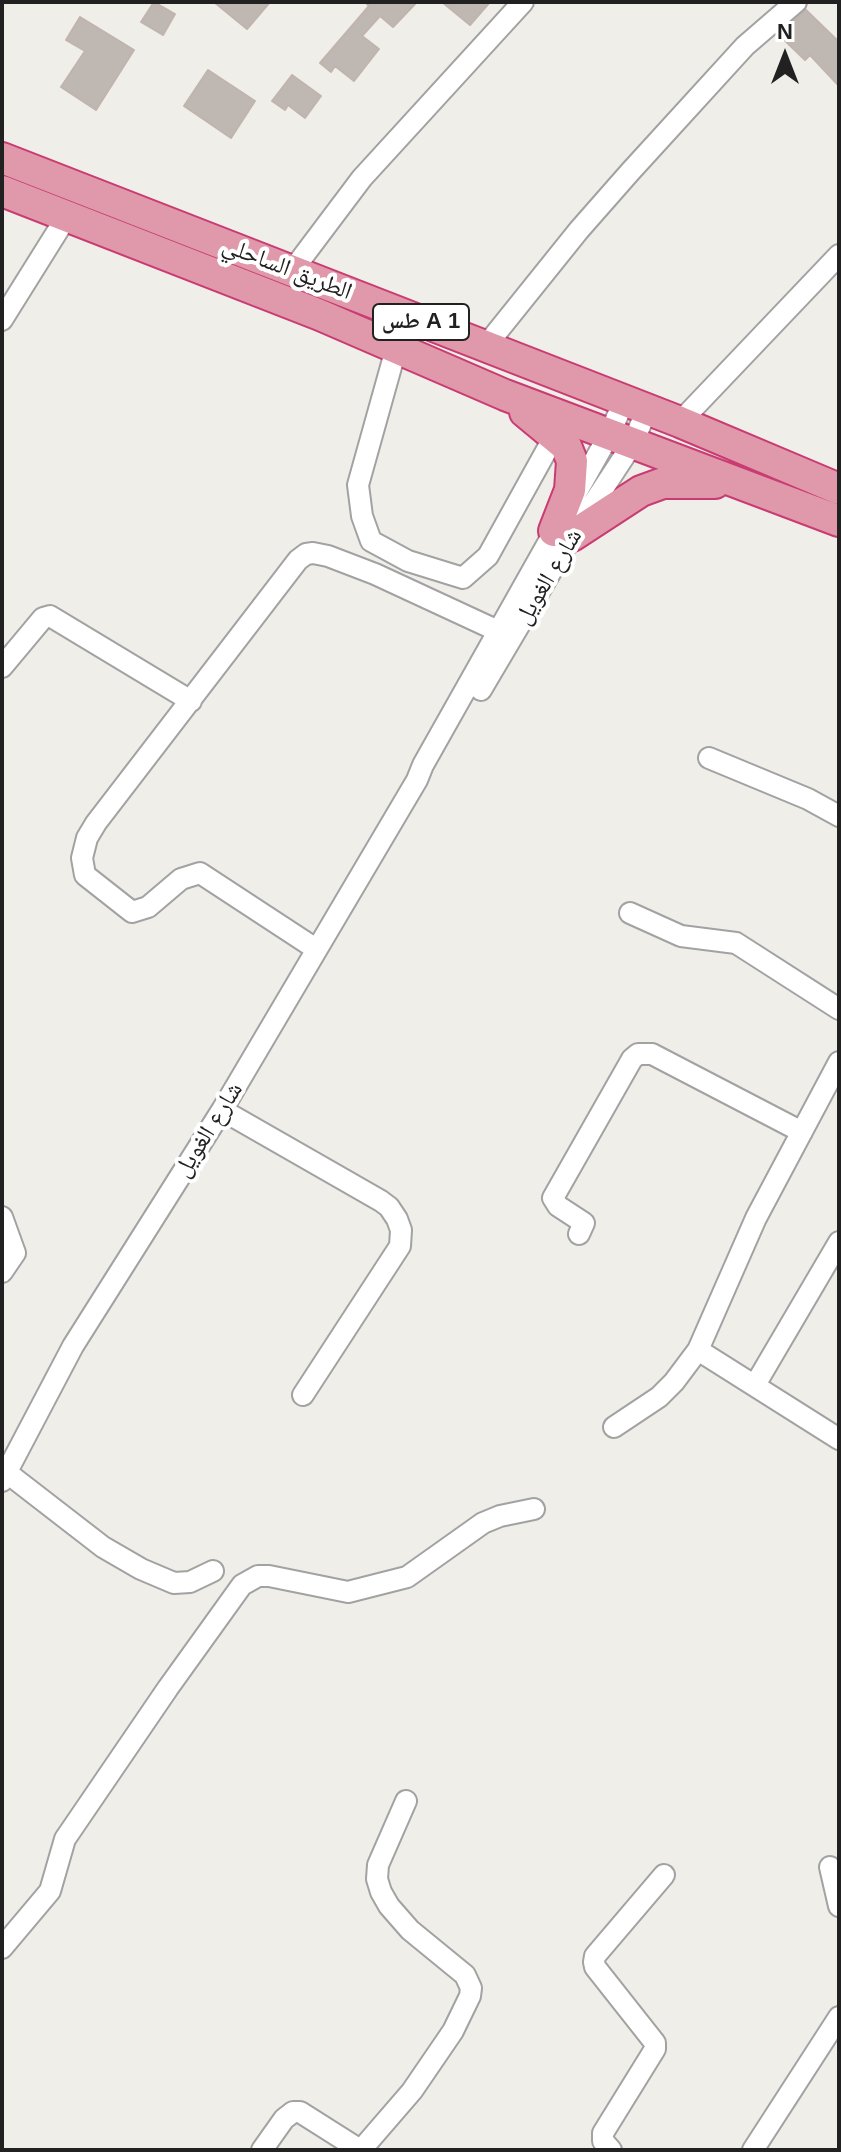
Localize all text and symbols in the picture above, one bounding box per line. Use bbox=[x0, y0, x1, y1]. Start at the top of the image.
north arrow bbox=[745, 16, 825, 96]
text: N bbox=[777, 19, 793, 44]
street label: الطريق الساحلي bbox=[218, 231, 356, 307]
road number: طس A 1 bbox=[373, 304, 469, 340]
street label: شارع الغويل bbox=[509, 524, 589, 630]
street label: شارع الغويل bbox=[169, 1077, 249, 1183]

